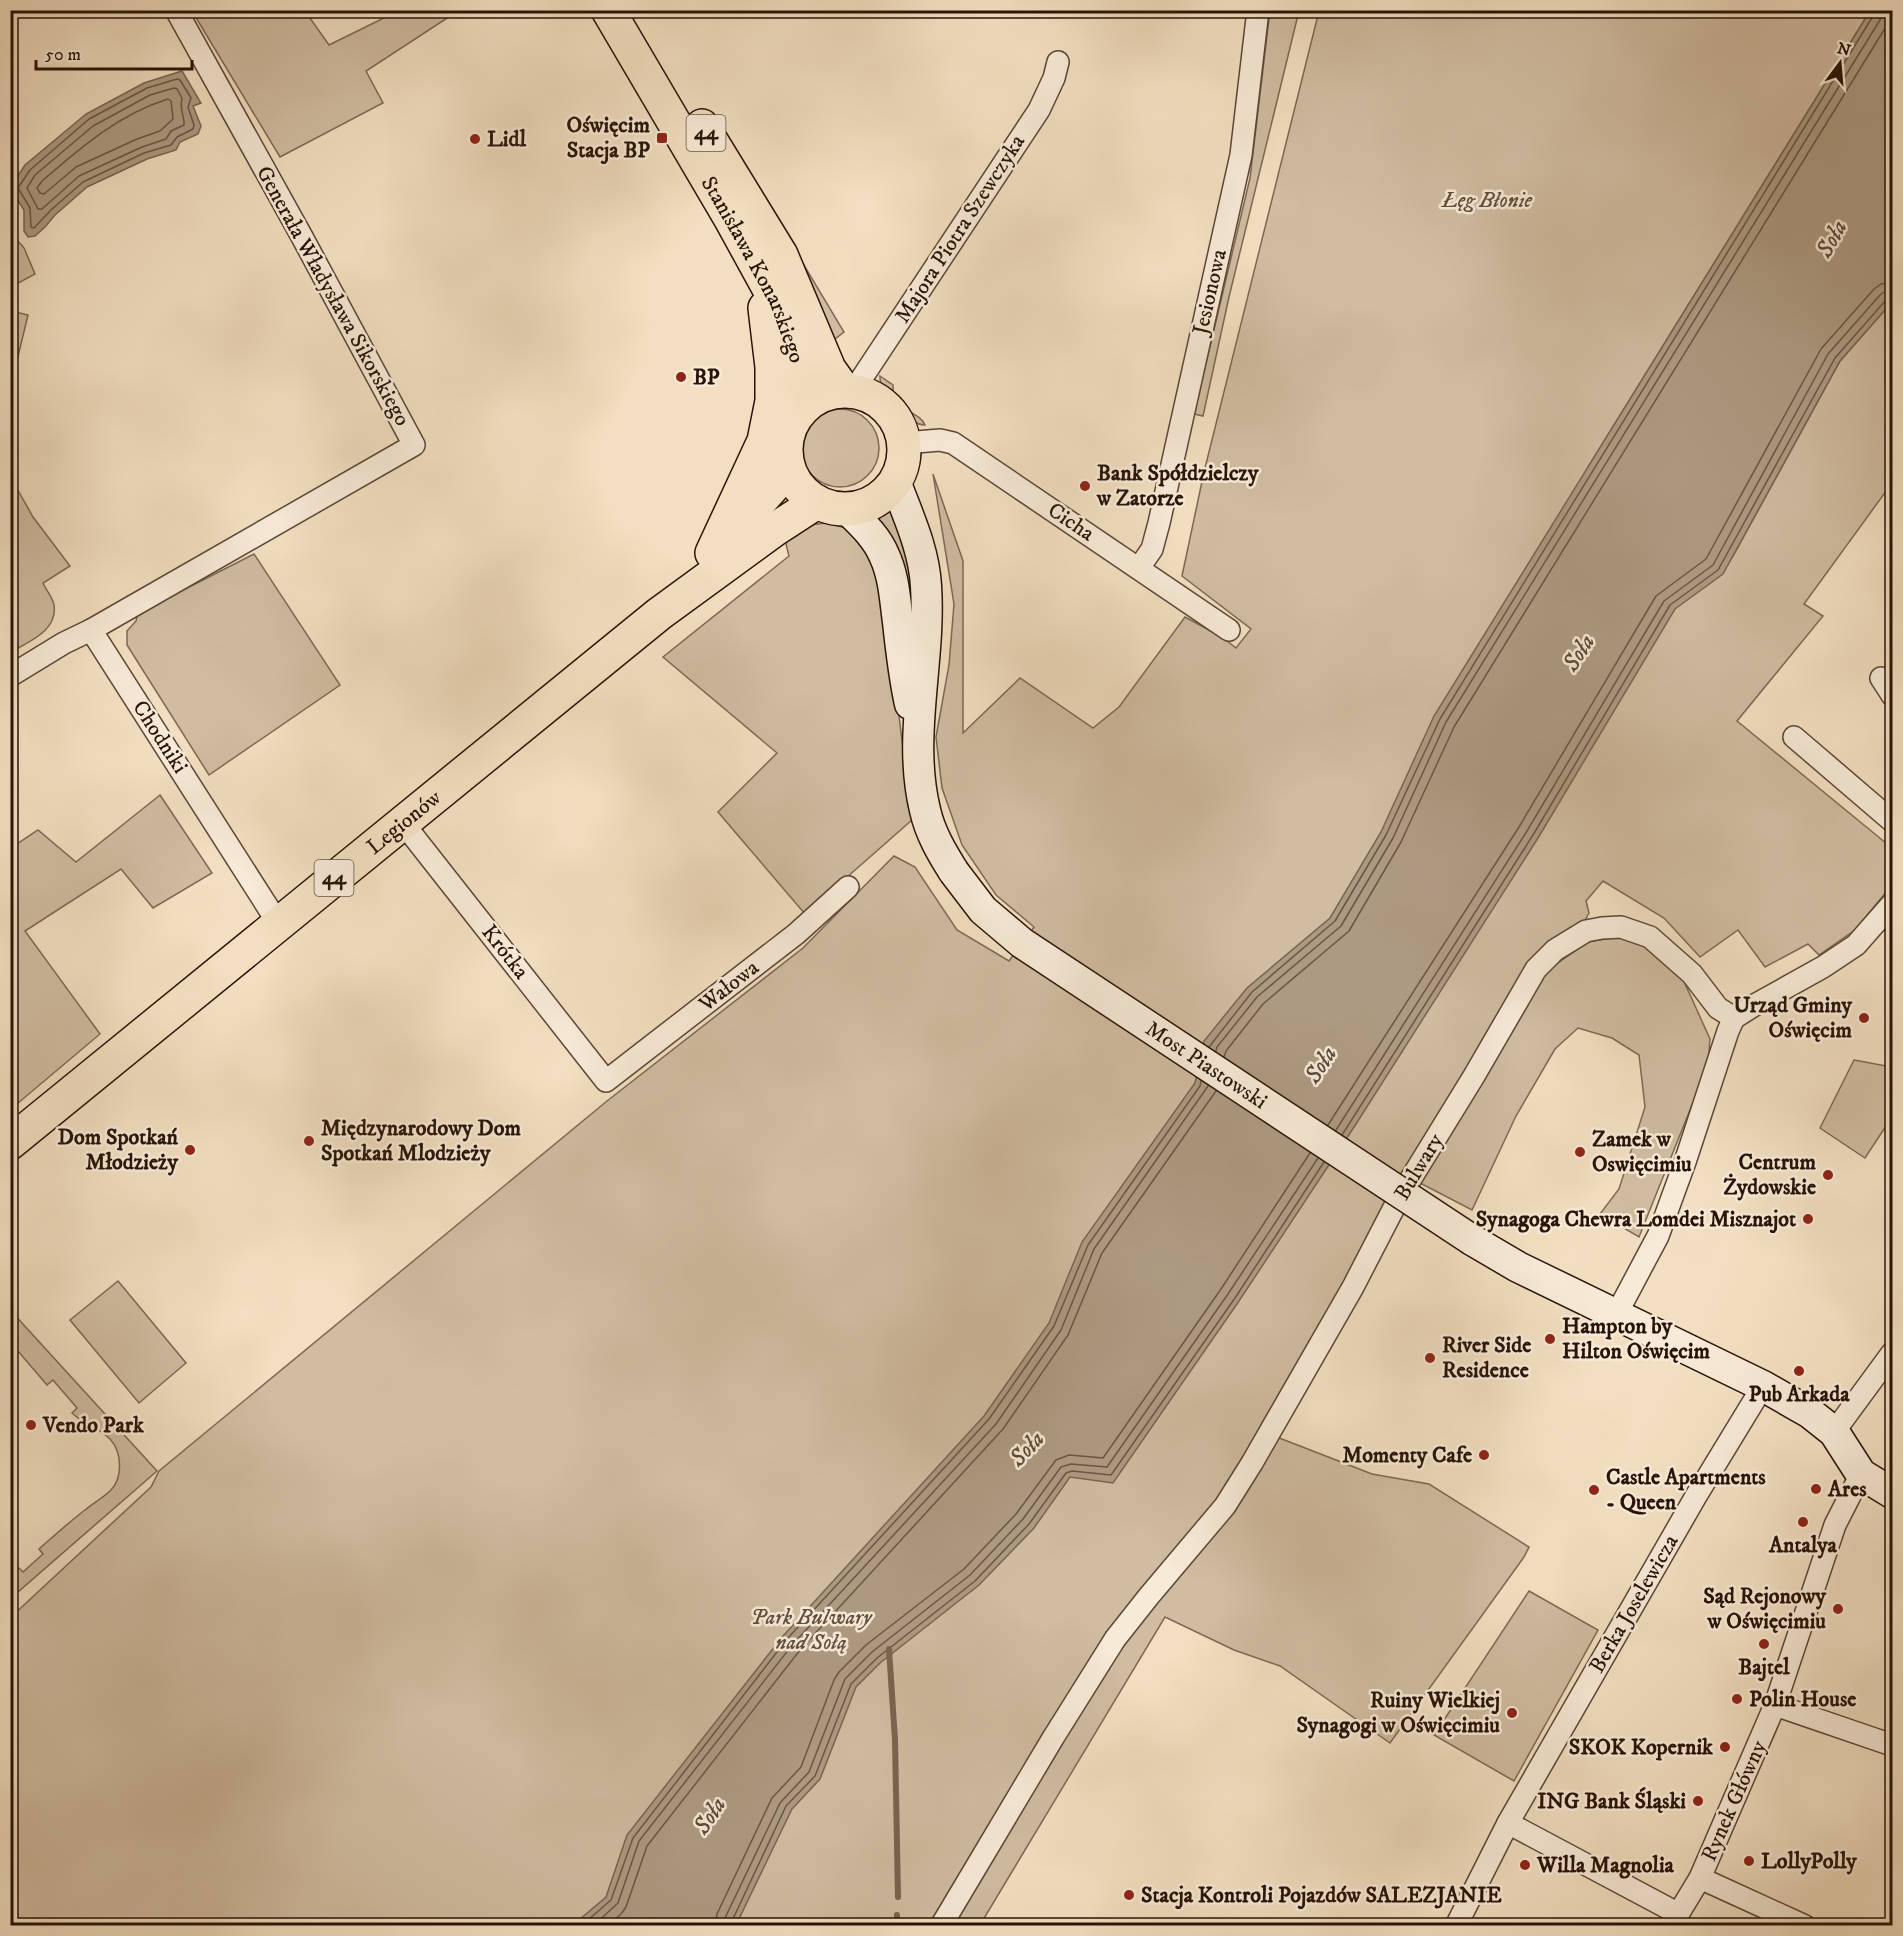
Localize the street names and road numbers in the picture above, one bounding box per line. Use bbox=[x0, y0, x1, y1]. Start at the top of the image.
road number: 44 bbox=[686, 115, 726, 151]
street label: Majora Piotra Szewczyka bbox=[889, 129, 1031, 328]
street label: Generała Władysława Sikorskiego bbox=[250, 161, 416, 431]
street label: Stanisława Konarskiego bbox=[695, 171, 811, 367]
street label: Jesionowa bbox=[1187, 246, 1233, 339]
street label: Cicha bbox=[1042, 497, 1100, 548]
street label: Chodniki bbox=[126, 695, 194, 779]
street label: Legionów bbox=[361, 784, 446, 860]
road number: 44 bbox=[314, 860, 354, 896]
street label: Krótka bbox=[475, 919, 535, 985]
street label: Wałowa bbox=[693, 954, 765, 1018]
street label: Most Piastowski bbox=[1140, 1015, 1273, 1115]
street label: Bulwary bbox=[1389, 1128, 1450, 1205]
street label: Berka Joselewicza bbox=[1583, 1529, 1685, 1678]
street label: Rynek Główny bbox=[1695, 1736, 1773, 1866]

